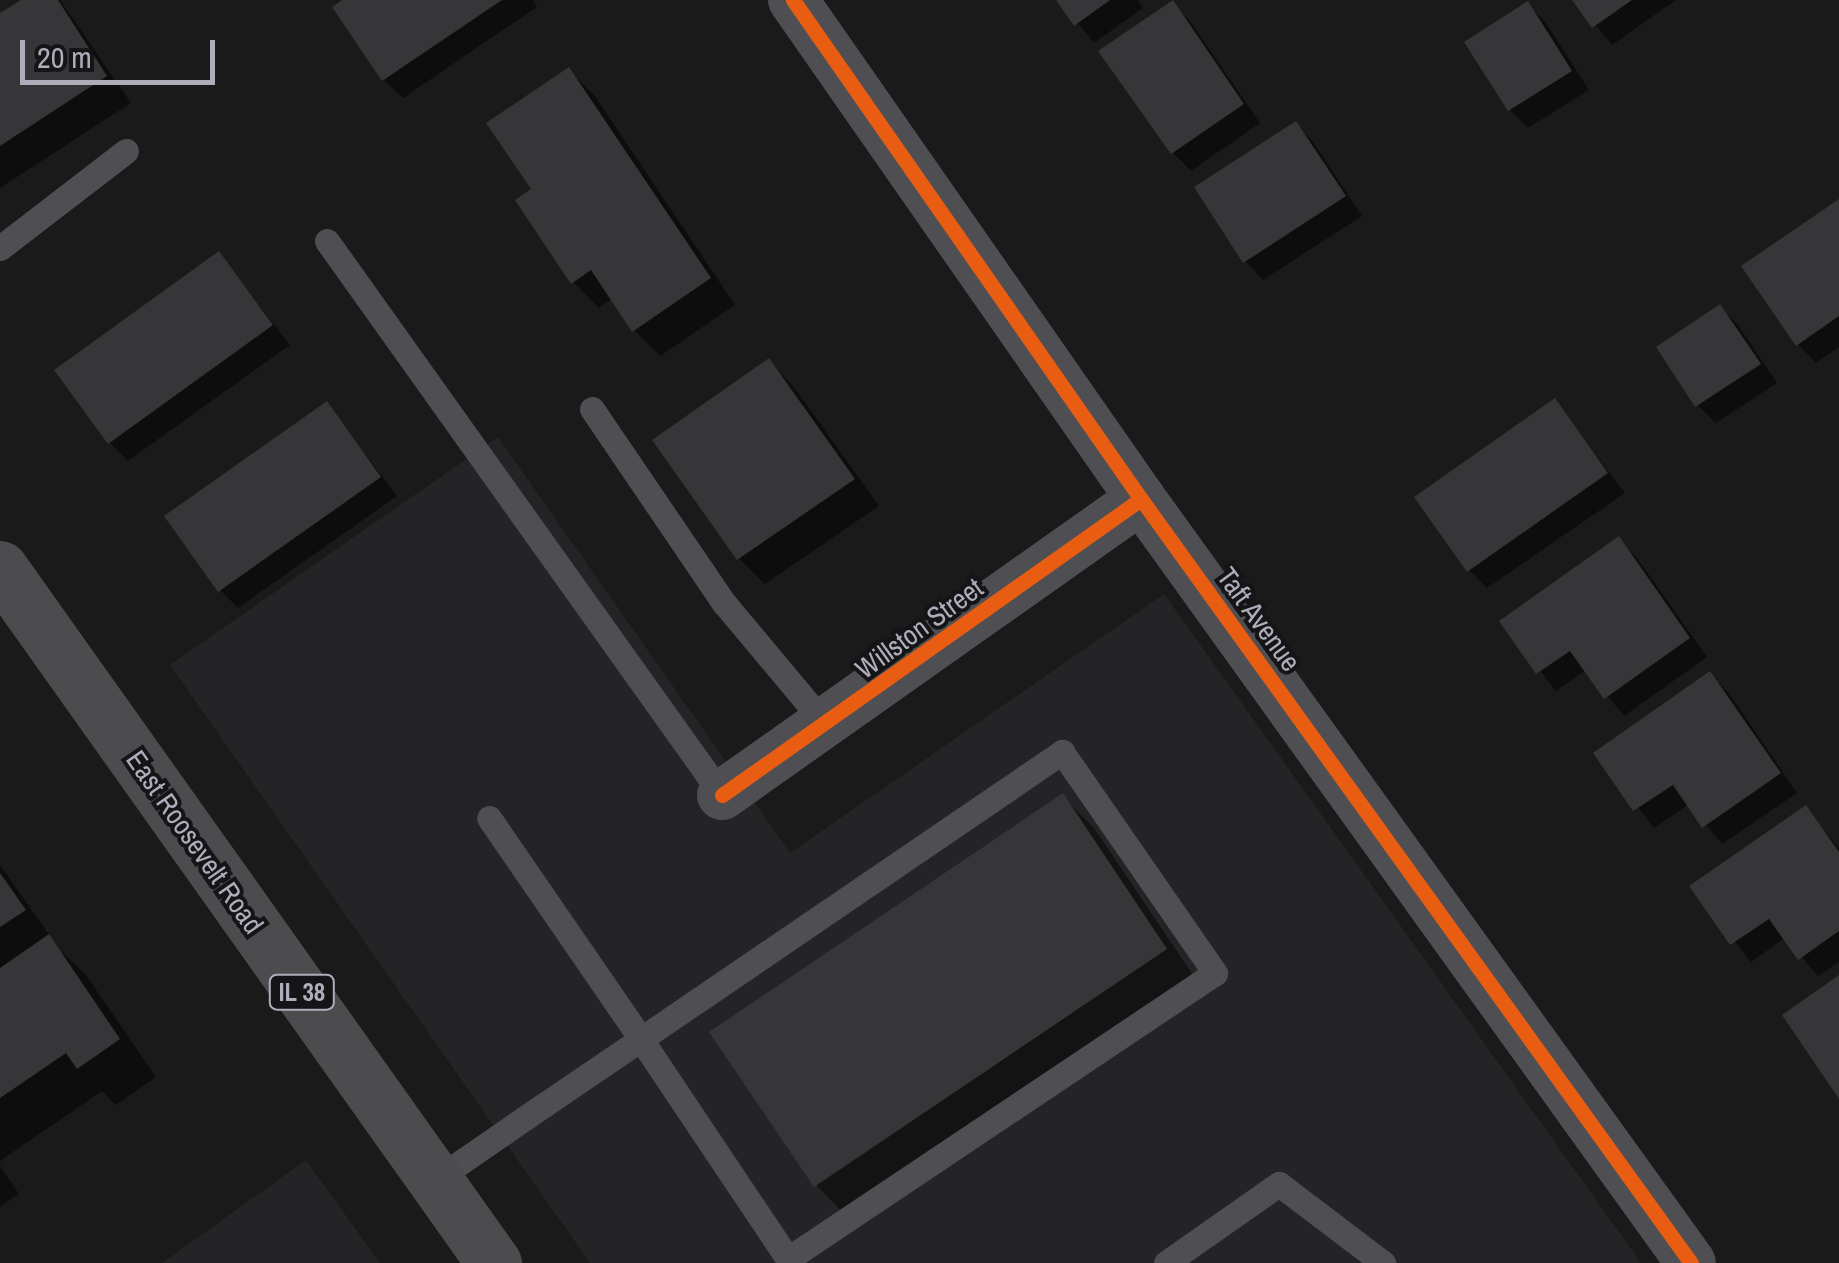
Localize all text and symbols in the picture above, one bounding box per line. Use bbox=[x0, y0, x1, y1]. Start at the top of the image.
scale bar bbox=[25, 20, 220, 82]
text: 20 m bbox=[37, 37, 92, 77]
street label: Taft Avenue bbox=[1210, 560, 1308, 678]
street label: Willston Street bbox=[849, 571, 989, 685]
street label: East Roosevelt Road bbox=[119, 744, 271, 940]
road number: IL 38 bbox=[267, 972, 337, 1012]

